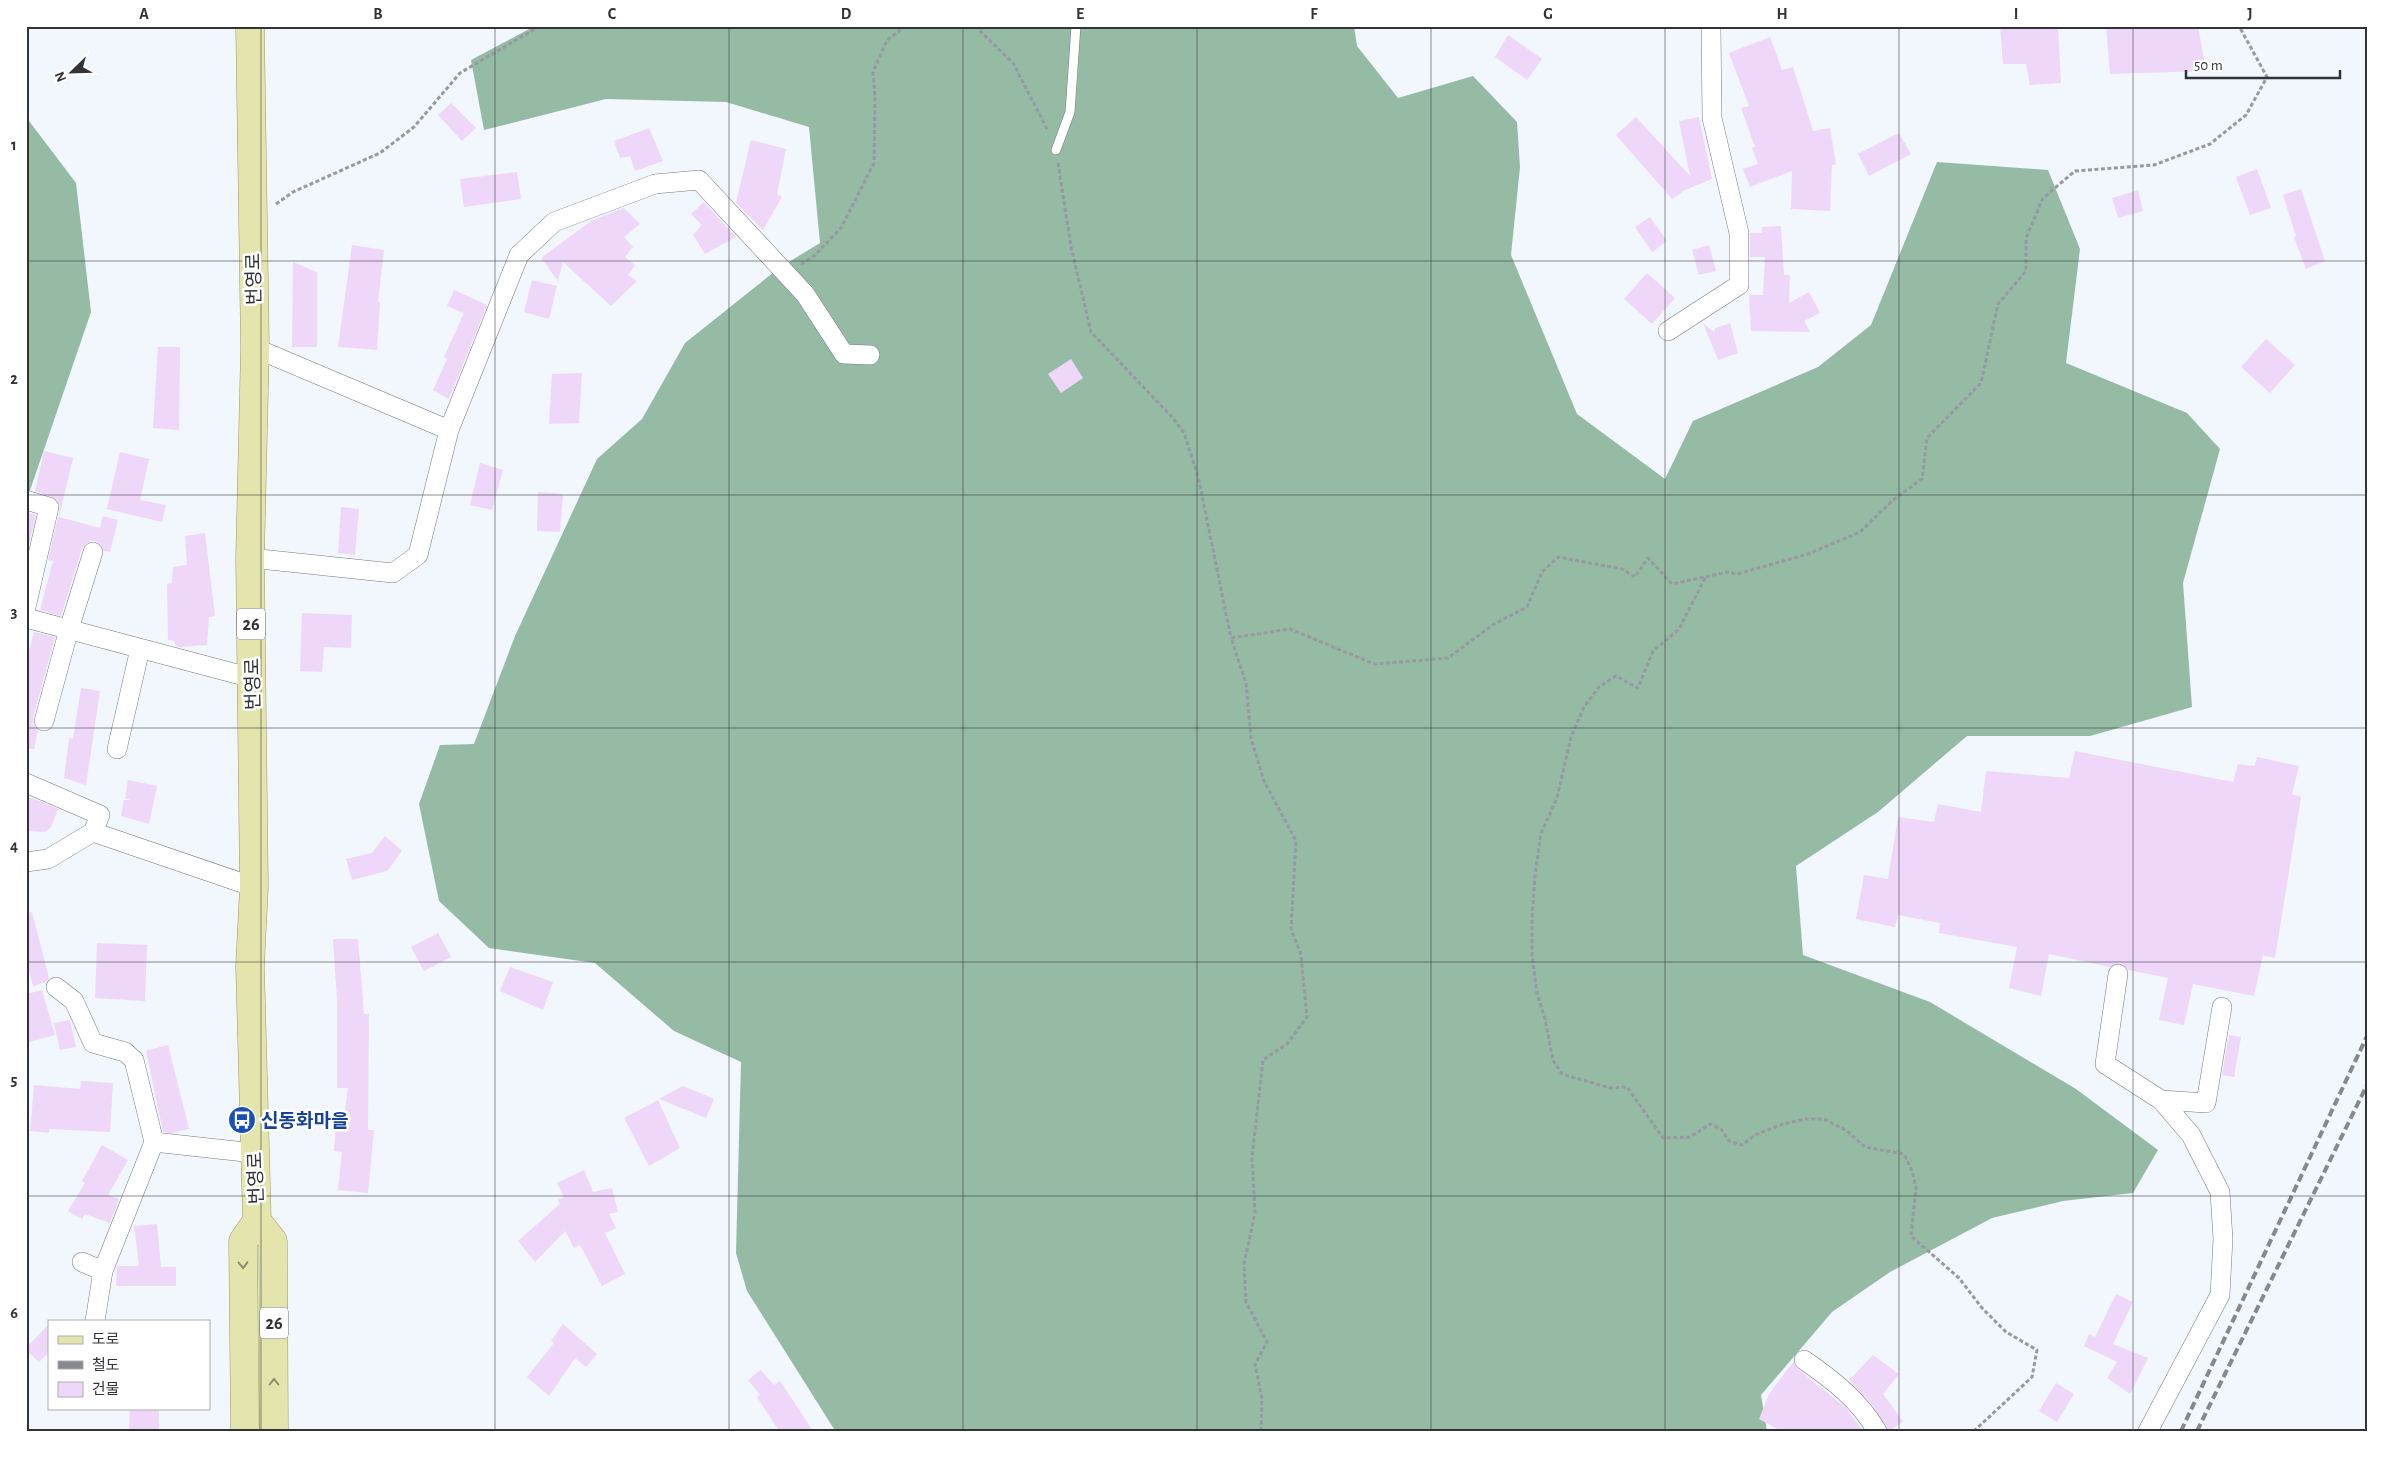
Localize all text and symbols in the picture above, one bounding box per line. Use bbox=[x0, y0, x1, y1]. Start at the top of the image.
text: A bbox=[139, 6, 149, 22]
text: B bbox=[373, 6, 383, 22]
text: C bbox=[608, 6, 617, 22]
text: D bbox=[841, 6, 852, 22]
text: E bbox=[1076, 6, 1084, 22]
text: F bbox=[1310, 6, 1318, 22]
text: G bbox=[1543, 6, 1553, 22]
text: H bbox=[1776, 6, 1788, 22]
text: I bbox=[2014, 6, 2018, 22]
text: J bbox=[2247, 6, 2253, 22]
north arrow bbox=[48, 48, 98, 98]
scale bar bbox=[2186, 48, 2340, 80]
text: 50 m bbox=[2194, 58, 2223, 73]
text: N bbox=[53, 69, 69, 84]
text: 1 bbox=[11, 137, 17, 153]
street label: 번영로 bbox=[244, 253, 264, 305]
text: 2 bbox=[10, 371, 18, 387]
text: 3 bbox=[11, 604, 18, 620]
road number: 26 bbox=[237, 608, 265, 640]
street label: 번영로 bbox=[243, 658, 263, 710]
text: 4 bbox=[10, 838, 18, 854]
text: 5 bbox=[11, 1072, 18, 1088]
bus stop icon: 신동화마을 bbox=[227, 1105, 257, 1135]
place label: 신동화마을 bbox=[261, 1111, 348, 1131]
street label: 번영로 bbox=[245, 1151, 267, 1205]
one-way arrow bbox=[238, 1262, 248, 1270]
text: 6 bbox=[10, 1305, 18, 1321]
road number: 26 bbox=[260, 1308, 288, 1339]
legend bbox=[48, 1320, 210, 1410]
text: 도로 bbox=[92, 1332, 120, 1347]
text: 철도 bbox=[92, 1357, 120, 1373]
one-way arrow bbox=[269, 1378, 279, 1386]
text: 건물 bbox=[92, 1381, 120, 1397]

